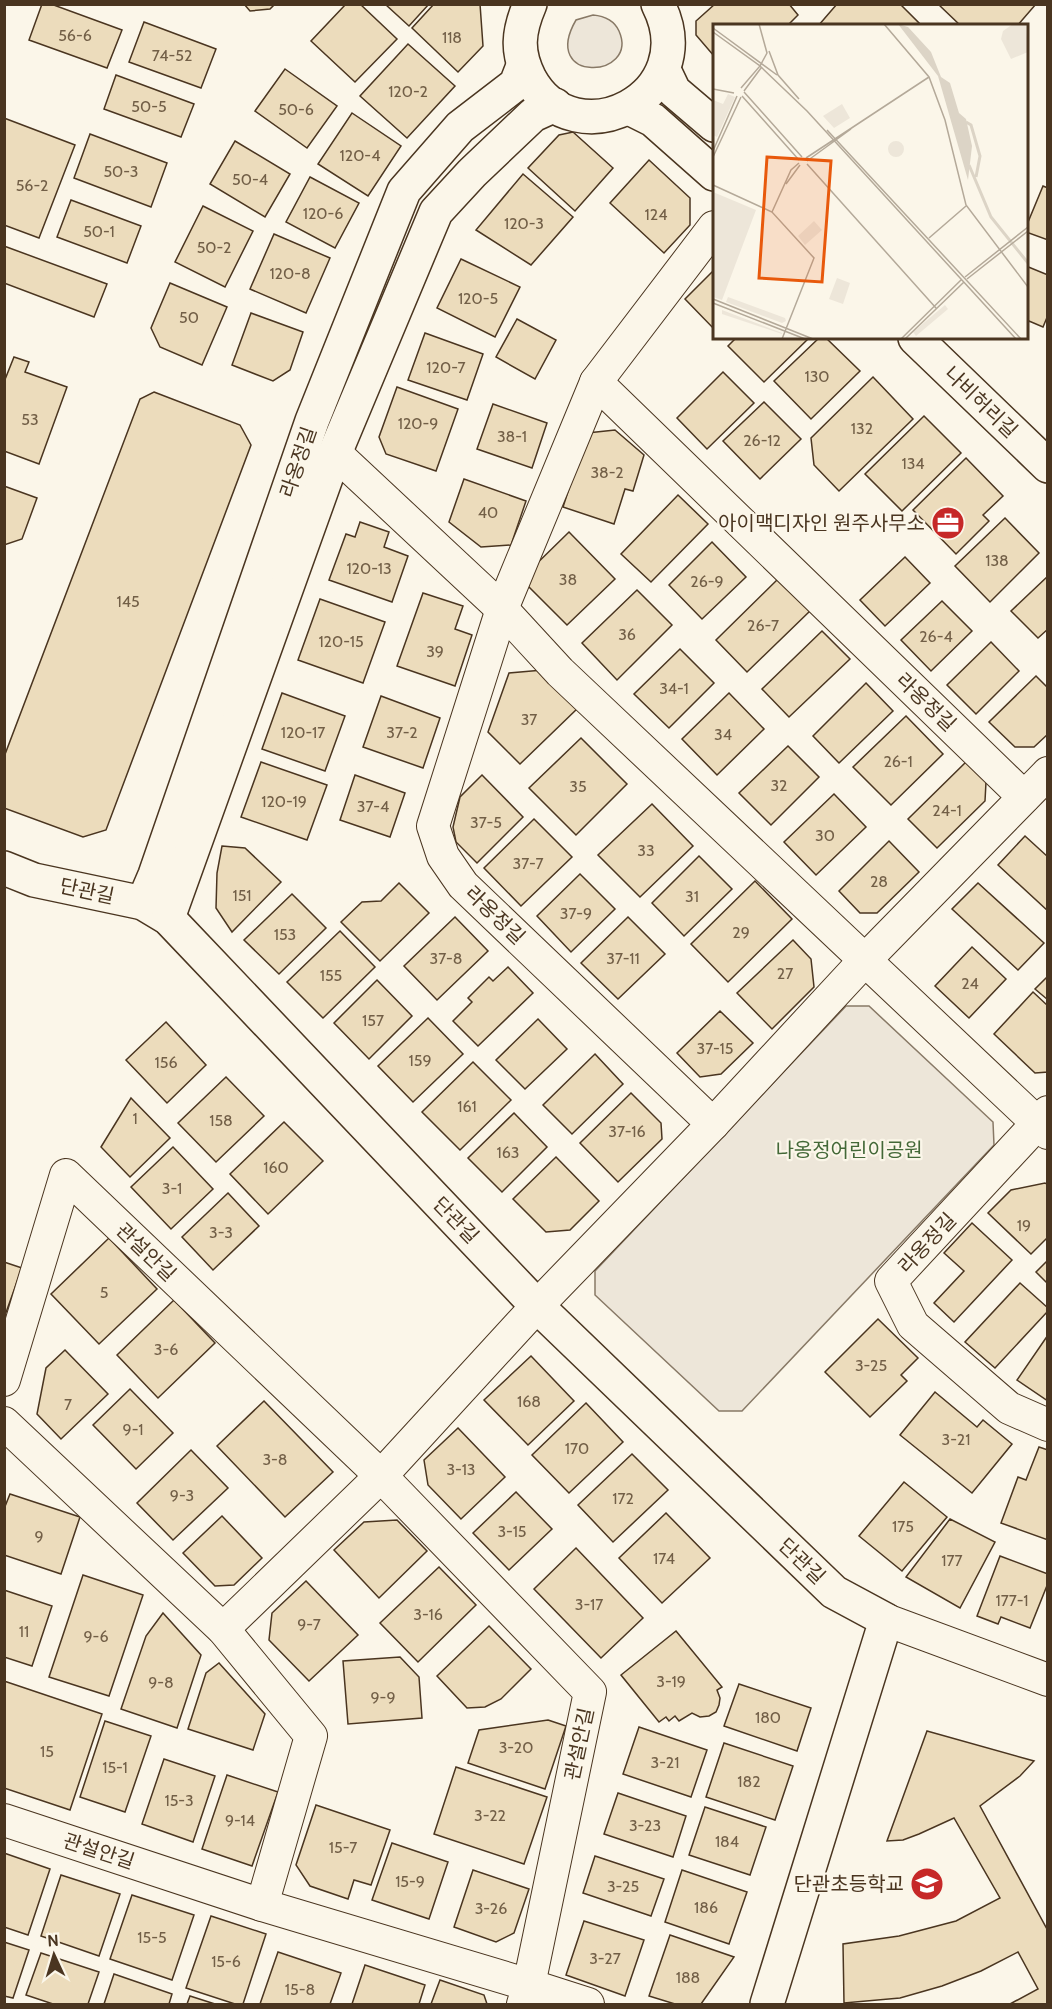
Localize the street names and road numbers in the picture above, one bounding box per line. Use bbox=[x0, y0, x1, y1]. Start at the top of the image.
street label: 나비허리길 bbox=[940, 361, 1022, 443]
street label: 라옹정길 bbox=[275, 423, 321, 501]
street label: 라옹정길 bbox=[891, 668, 961, 736]
street label: 단관길 bbox=[58, 874, 116, 908]
street label: 라옹정길 bbox=[460, 881, 530, 949]
street label: 단관길 bbox=[428, 1192, 484, 1248]
street label: 라옹정길 bbox=[893, 1208, 961, 1278]
street label: 관설안길 bbox=[111, 1218, 181, 1286]
street label: 단관길 bbox=[774, 1533, 830, 1589]
street label: 관설안길 bbox=[560, 1706, 598, 1782]
street label: 관설안길 bbox=[60, 1828, 138, 1874]

